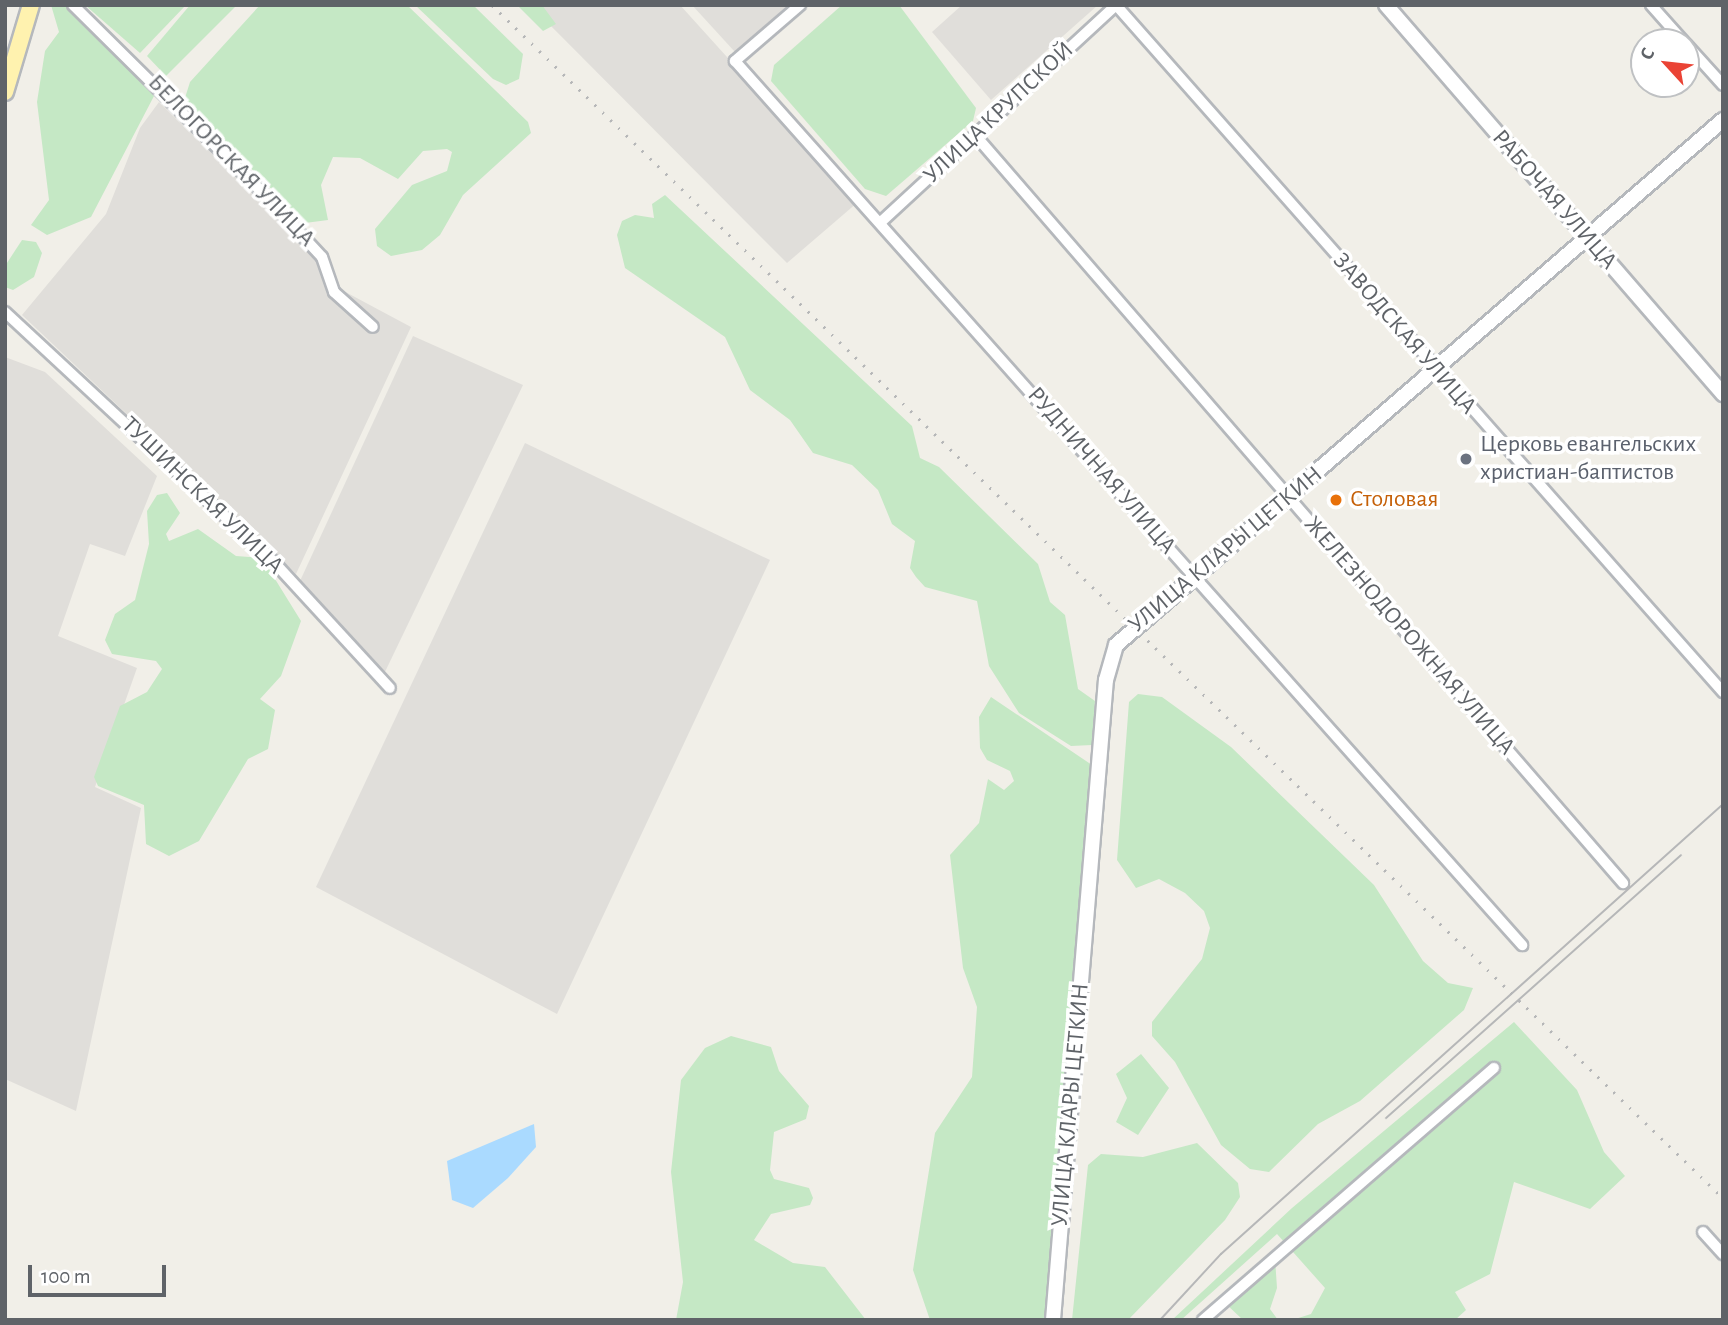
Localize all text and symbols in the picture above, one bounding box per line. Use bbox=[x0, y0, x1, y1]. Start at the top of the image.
north arrow bbox=[1630, 28, 1700, 98]
street label: УЛИЦА КРУПСКОЙ bbox=[918, 36, 1080, 190]
text: С bbox=[1637, 45, 1658, 63]
street label: БЕЛОГОРСКАЯ УЛИЦА bbox=[141, 69, 321, 253]
street label: РАБОЧАЯ УЛИЦА bbox=[1485, 124, 1623, 276]
street label: ЗАВОДСКАЯ УЛИЦА bbox=[1326, 247, 1482, 421]
street label: РУДНИЧНАЯ УЛИЦА bbox=[1020, 381, 1182, 561]
street label: ТУШИНСКАЯ УЛИЦА bbox=[115, 411, 289, 581]
place label: Церковь евангельских христиан-баптистов bbox=[1480, 431, 1696, 487]
marker: Церковь евангельских христиан-баптистов bbox=[1458, 451, 1474, 467]
street label: УЛИЦА КЛАРЫ ЦЕТКИН bbox=[1123, 460, 1329, 640]
place label: Столовая bbox=[1350, 486, 1438, 514]
marker: Столовая bbox=[1328, 492, 1344, 508]
street label: ЖЕЛЕЗНОДОРОЖНАЯ УЛИЦА bbox=[1297, 511, 1521, 761]
street label: УЛИЦА КЛАРЫ ЦЕТКИН bbox=[1046, 982, 1096, 1228]
scale bar bbox=[32, 1252, 170, 1296]
text: 100 m bbox=[41, 1266, 91, 1287]

